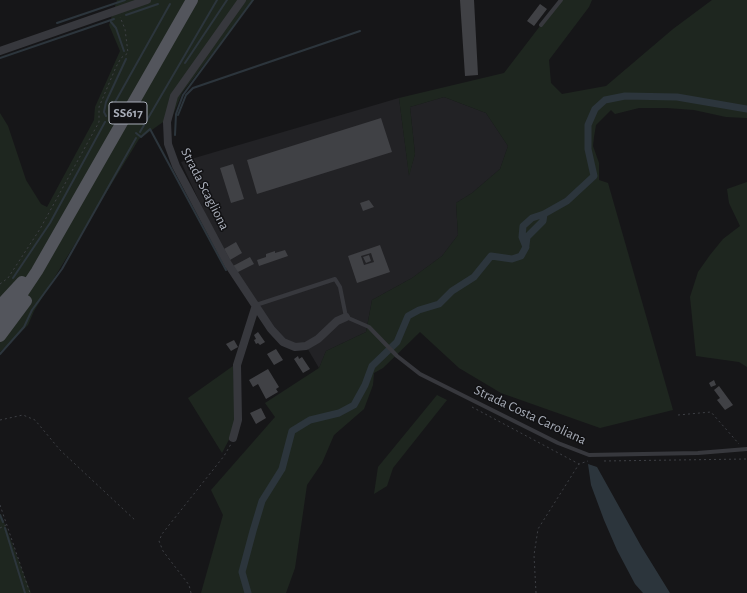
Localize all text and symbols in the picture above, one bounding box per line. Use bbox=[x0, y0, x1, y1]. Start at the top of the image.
road number: SS617 bbox=[109, 102, 147, 124]
street label: Strada Scagliona bbox=[177, 145, 233, 233]
street label: Strada Costa Caroliana bbox=[471, 382, 589, 448]

